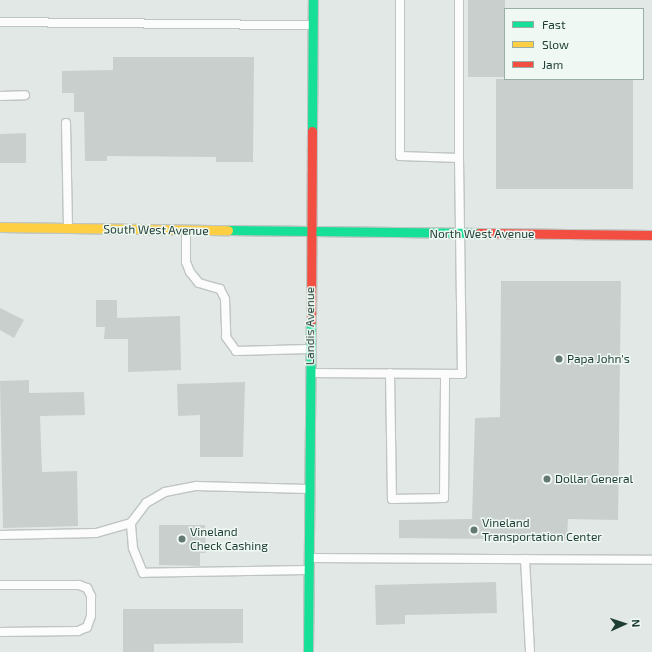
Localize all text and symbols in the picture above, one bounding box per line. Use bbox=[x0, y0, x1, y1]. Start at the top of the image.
legend bbox=[504, 8, 644, 80]
text: Fast bbox=[542, 17, 565, 31]
text: Slow bbox=[542, 37, 569, 51]
text: Jam bbox=[542, 57, 563, 71]
street label: South West Avenue bbox=[103, 222, 209, 238]
street label: North West Avenue bbox=[429, 227, 535, 241]
street label: Landis Avenue bbox=[303, 287, 317, 365]
place label: Papa John's bbox=[567, 352, 630, 366]
marker: Papa John's bbox=[554, 354, 564, 364]
place label: Dollar General bbox=[555, 472, 633, 486]
marker: Dollar General bbox=[542, 474, 552, 484]
place label: Vineland Transportation Center bbox=[482, 516, 602, 544]
place label: Vineland Check Cashing bbox=[190, 525, 268, 553]
marker: Vineland Transportation Center bbox=[469, 525, 479, 535]
marker: Vineland Check Cashing bbox=[177, 534, 187, 544]
north arrow bbox=[604, 604, 644, 644]
text: N bbox=[630, 619, 643, 628]

